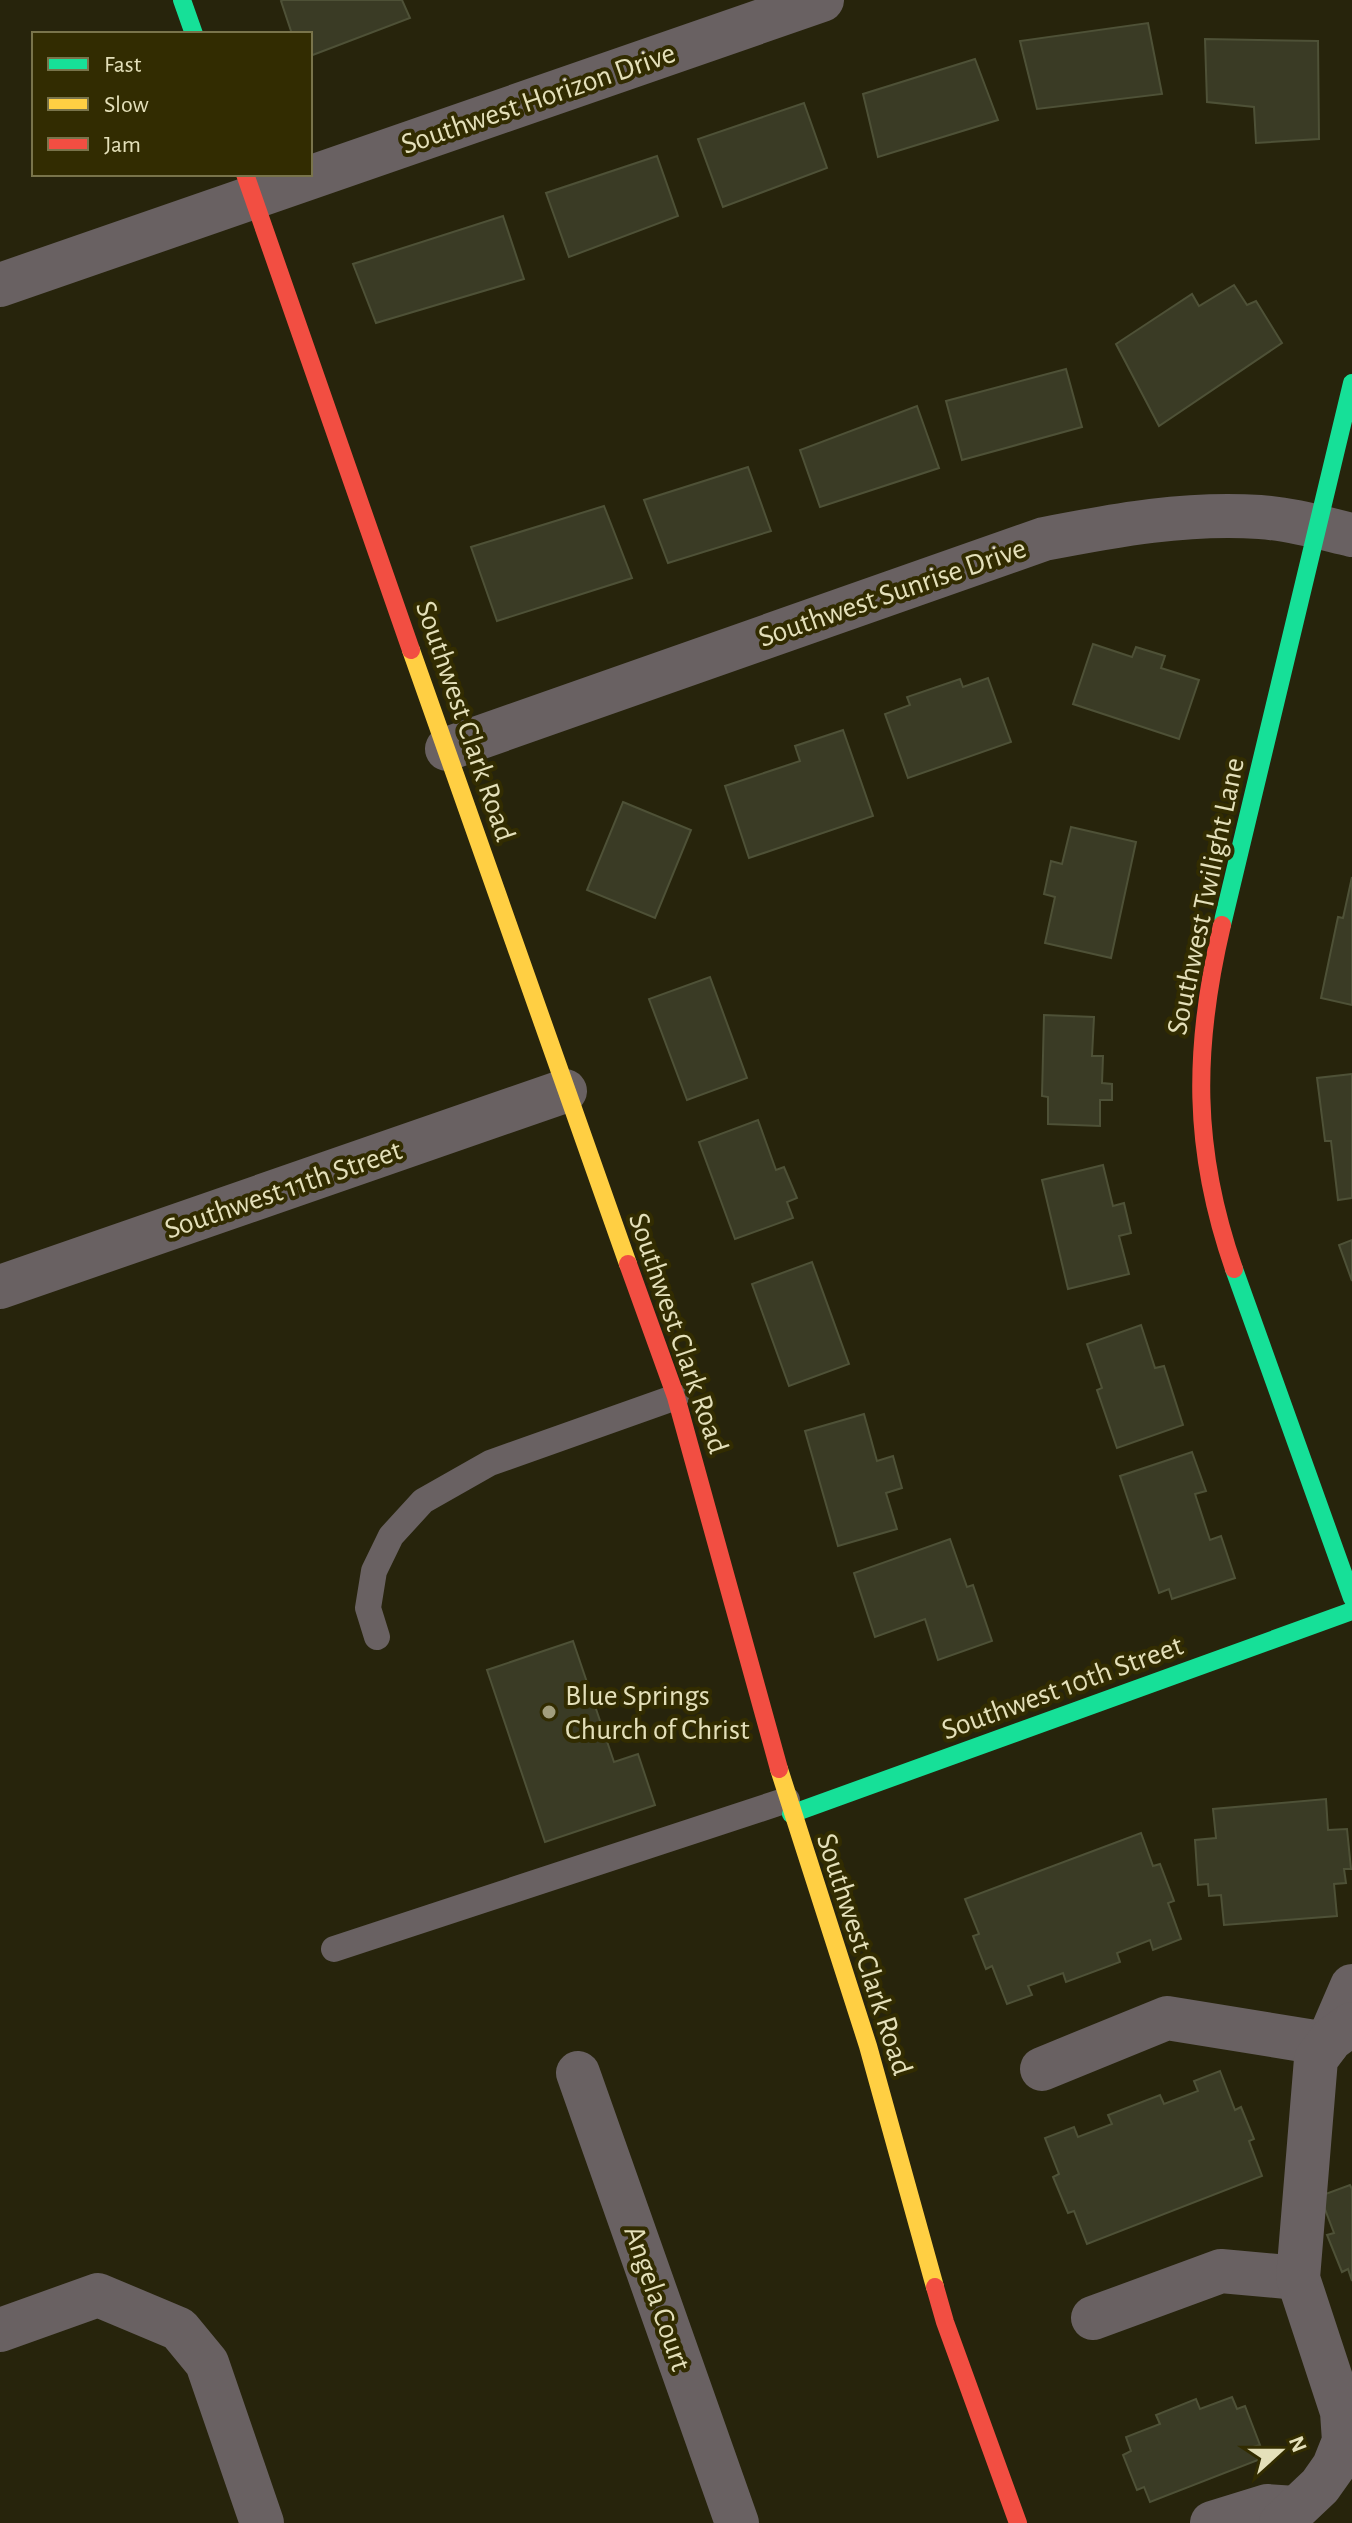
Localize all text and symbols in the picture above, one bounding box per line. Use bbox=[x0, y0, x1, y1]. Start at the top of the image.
legend bbox=[32, 32, 312, 176]
street label: Southwest Horizon Drive bbox=[397, 38, 679, 160]
text: Fast bbox=[104, 53, 142, 77]
text: Slow bbox=[104, 93, 149, 117]
text: Jam bbox=[104, 133, 141, 157]
street label: Southwest Sunrise Drive bbox=[755, 533, 1030, 653]
street label: Southwest Clark Road bbox=[410, 597, 520, 845]
street label: Southwest Twilight Lane bbox=[1162, 755, 1250, 1037]
street label: Southwest 11th Street bbox=[161, 1135, 406, 1245]
street label: Southwest Clark Road bbox=[623, 1209, 733, 1457]
street label: Southwest 10th Street bbox=[938, 1630, 1187, 1746]
place label: Blue Springs Church of Christ bbox=[565, 1681, 750, 1745]
marker: Blue Springs Church of Christ bbox=[540, 1703, 558, 1721]
street label: Southwest Clark Road bbox=[811, 1830, 917, 2079]
street label: Angela Court bbox=[618, 2222, 696, 2375]
north arrow bbox=[1240, 2411, 1320, 2491]
text: N bbox=[1285, 2433, 1311, 2455]

